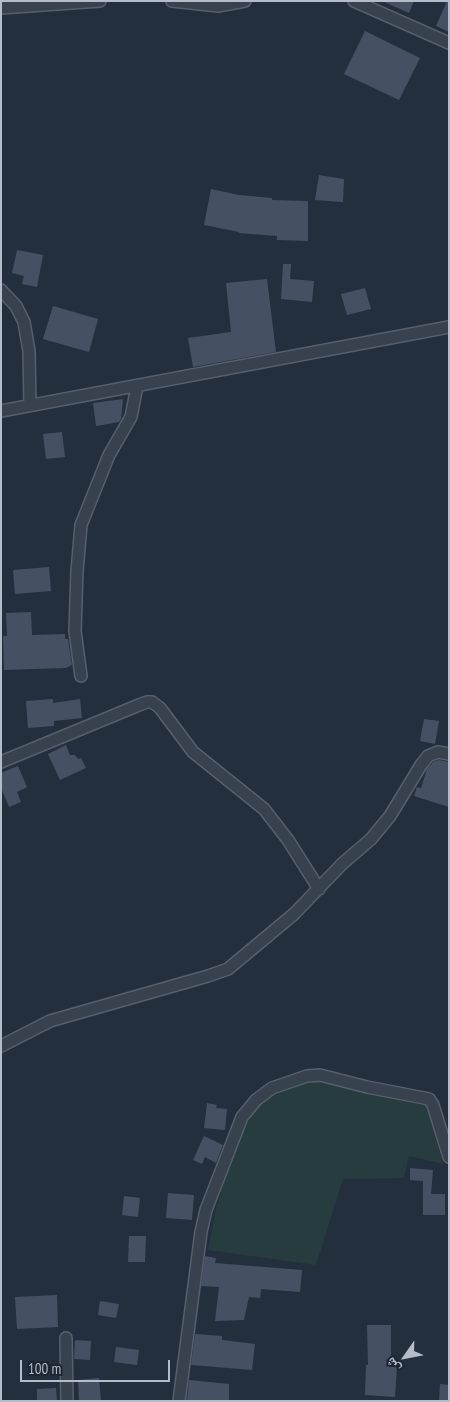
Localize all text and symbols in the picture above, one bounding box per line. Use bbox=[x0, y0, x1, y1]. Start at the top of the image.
north arrow bbox=[380, 1332, 430, 1382]
scale bar bbox=[22, 1350, 172, 1382]
text: ش bbox=[381, 1354, 404, 1376]
text: 100 m bbox=[28, 1359, 61, 1378]

